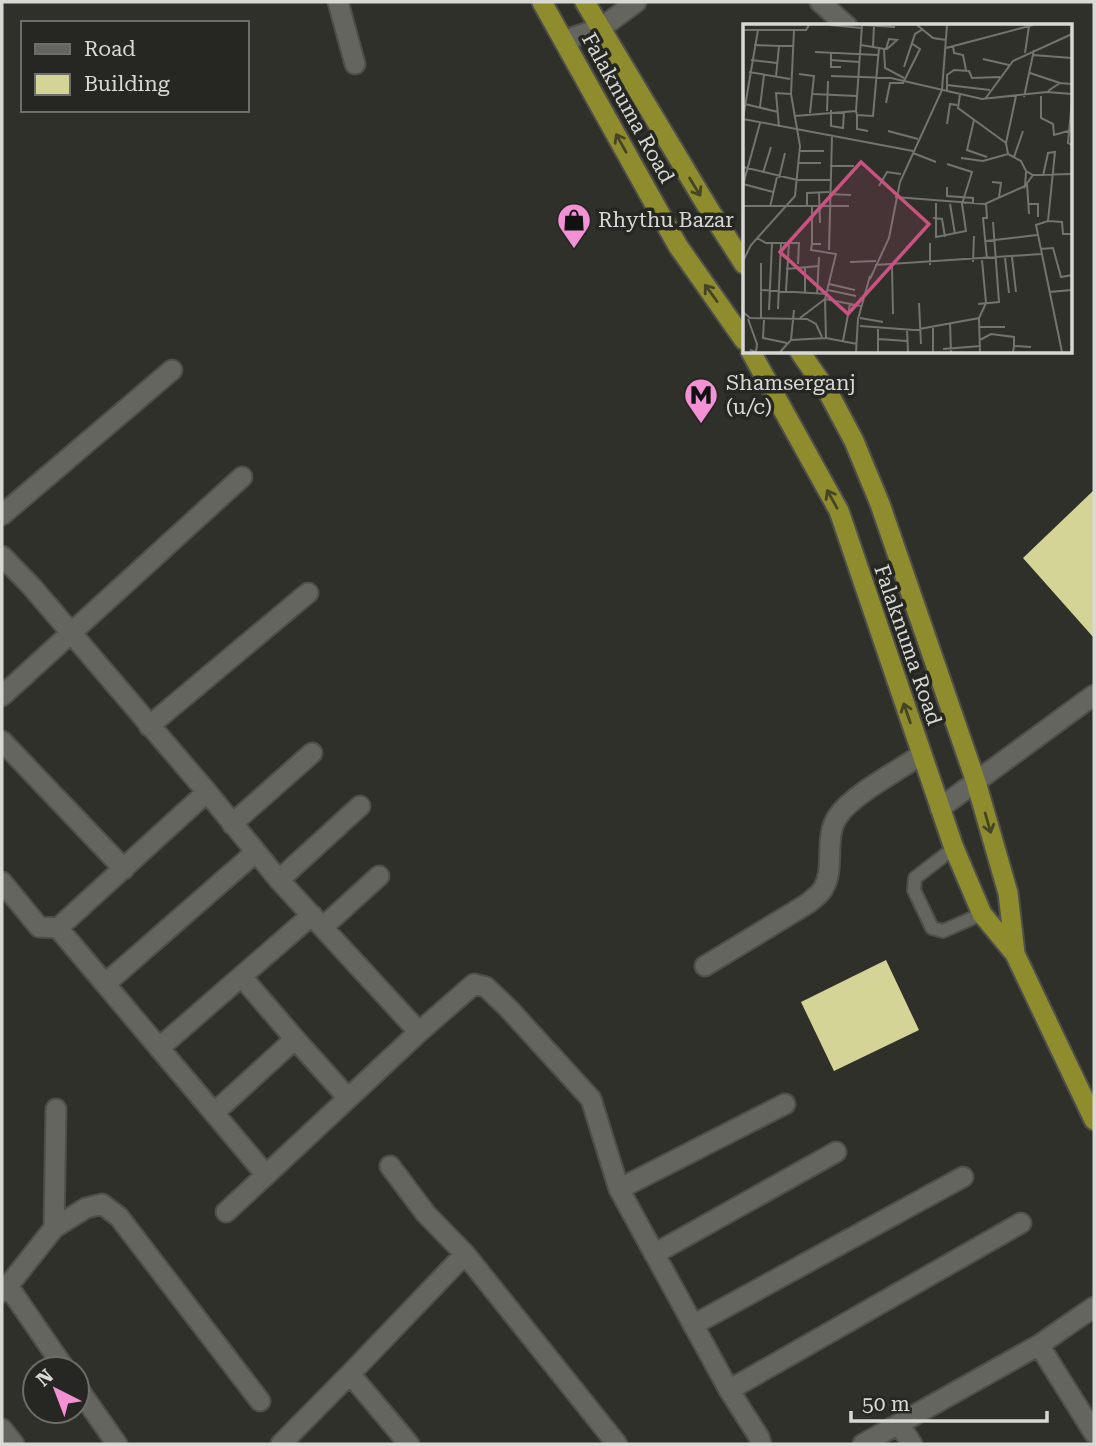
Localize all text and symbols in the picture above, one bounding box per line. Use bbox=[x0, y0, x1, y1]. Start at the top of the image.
legend bbox=[21, 21, 248, 112]
inset map bbox=[743, 24, 1072, 354]
street label: Falaknuma Road bbox=[577, 29, 679, 188]
text: Road bbox=[84, 37, 136, 61]
text: Building bbox=[84, 72, 170, 96]
one-way arrow bbox=[614, 133, 627, 154]
one-way arrow bbox=[688, 176, 702, 196]
shop icon: Rhythu Bazar bbox=[555, 201, 593, 250]
place label: Rhythu Bazar bbox=[598, 208, 734, 232]
one-way arrow bbox=[704, 284, 719, 303]
place label: Shamserganj (u/c) bbox=[726, 371, 856, 419]
metro station icon: Shamserganj (u/c) bbox=[682, 376, 720, 425]
one-way arrow bbox=[825, 489, 839, 509]
street label: Falaknuma Road bbox=[869, 562, 947, 729]
one-way arrow bbox=[900, 702, 913, 724]
one-way arrow bbox=[982, 812, 995, 834]
north arrow bbox=[21, 1355, 91, 1425]
text: N bbox=[32, 1364, 58, 1391]
scale bar bbox=[851, 1380, 1047, 1424]
text: 50 m bbox=[862, 1392, 910, 1416]

